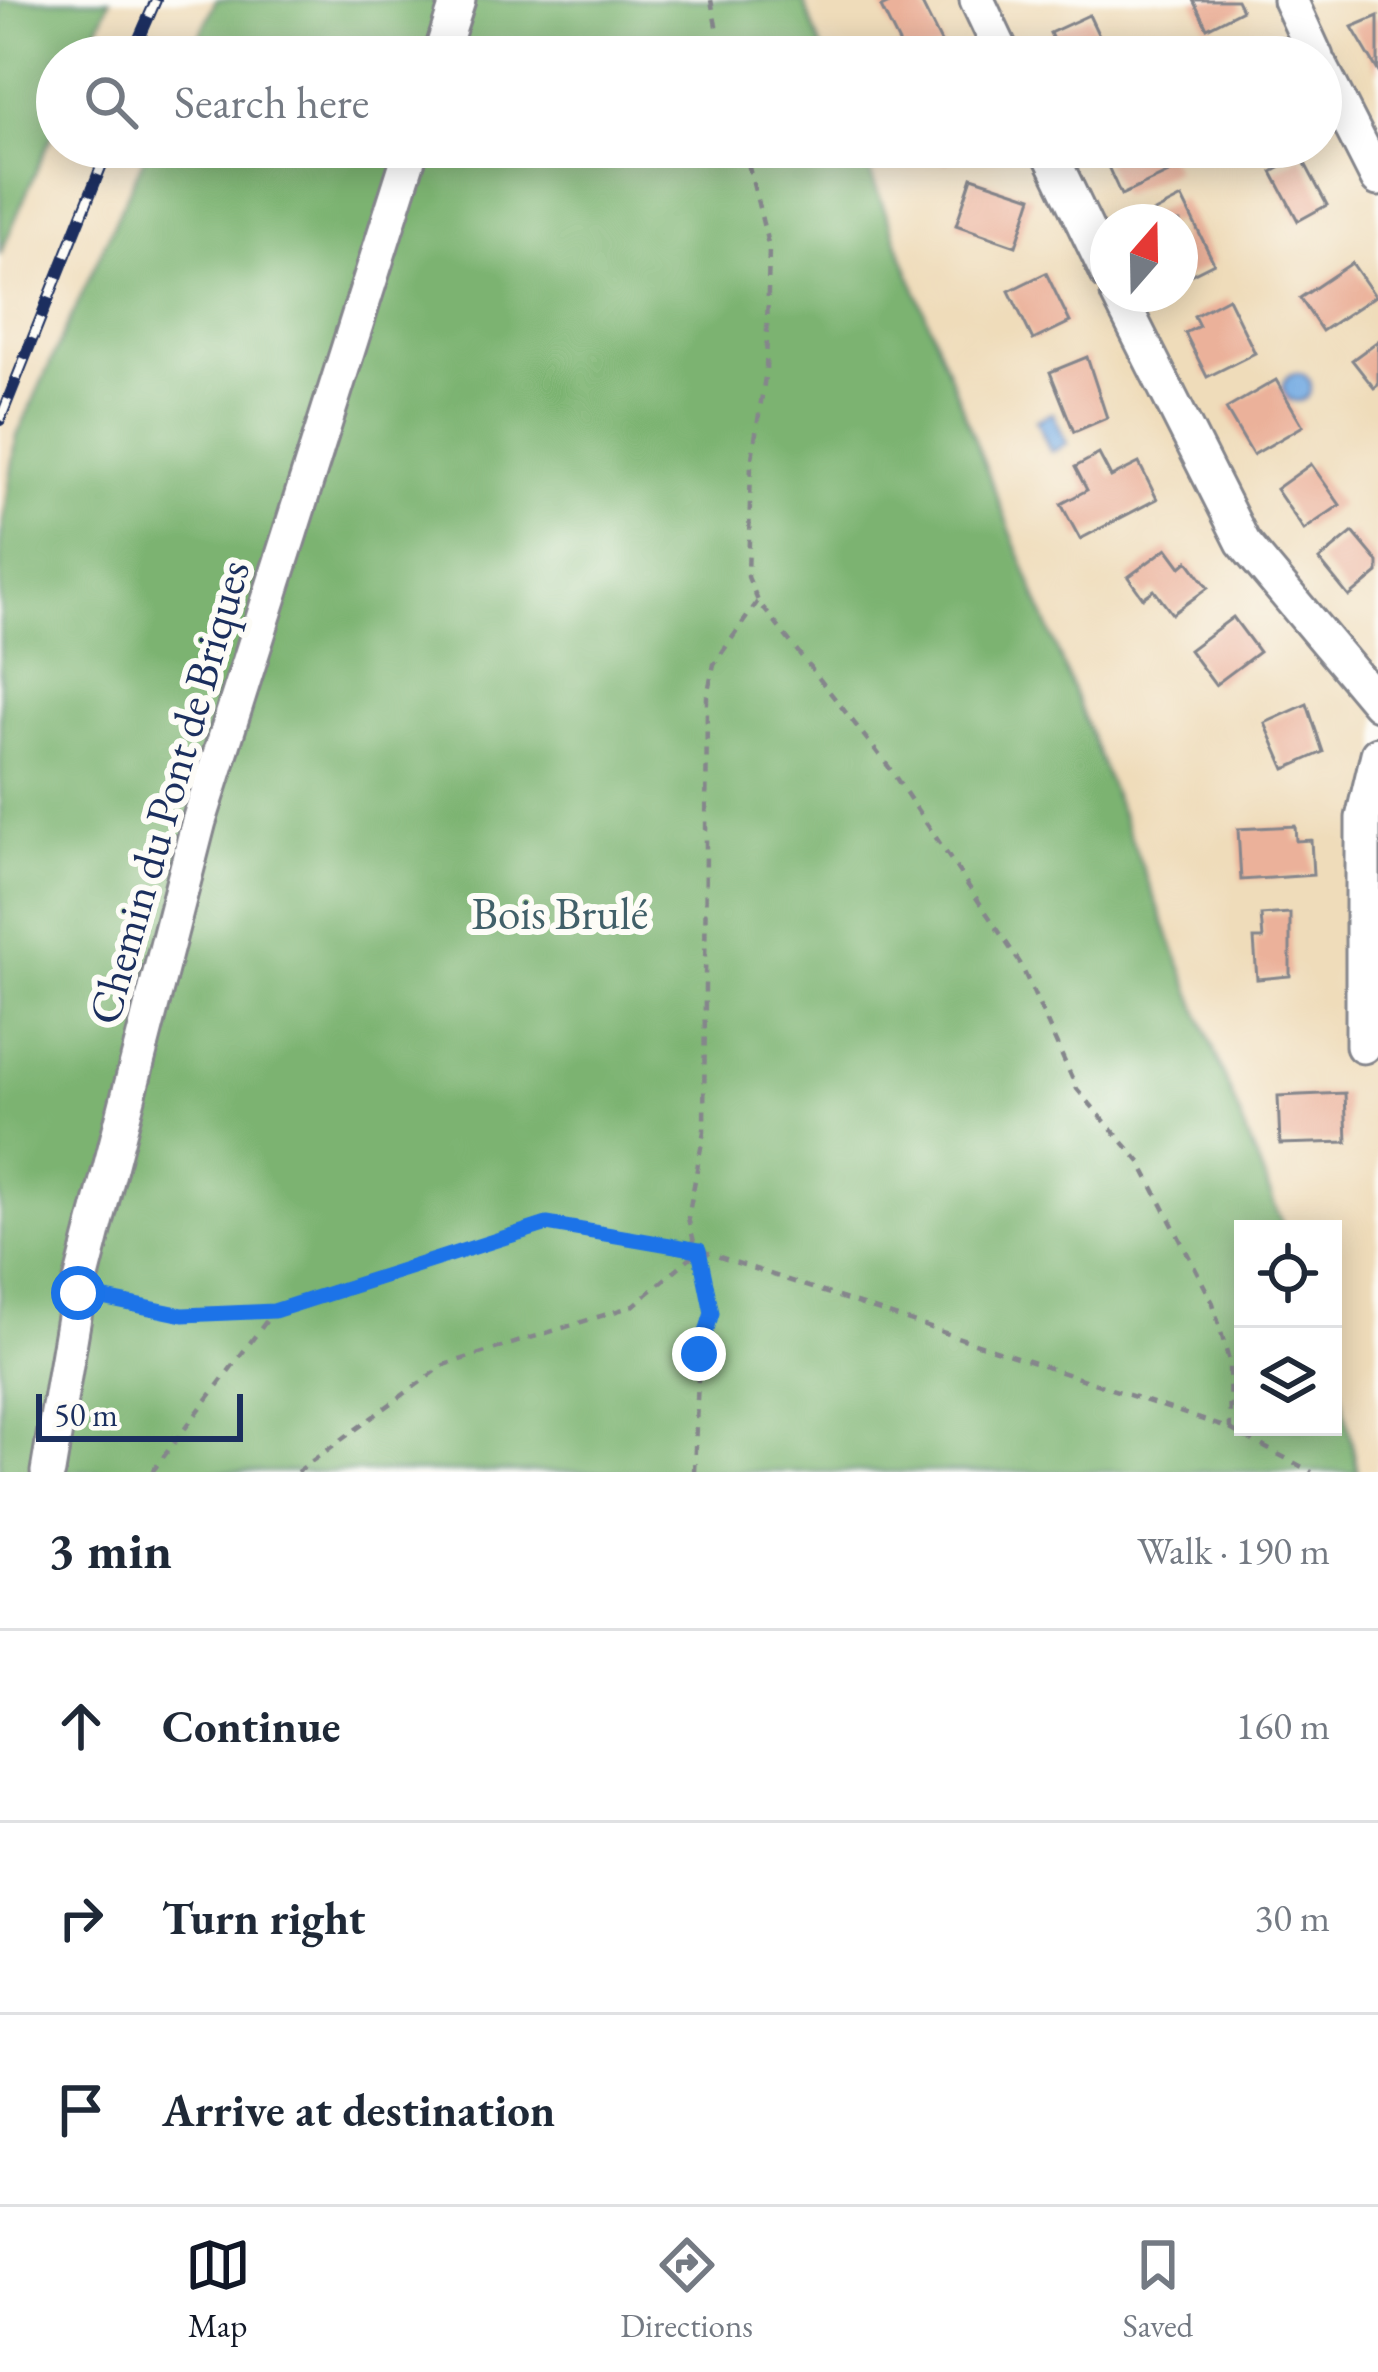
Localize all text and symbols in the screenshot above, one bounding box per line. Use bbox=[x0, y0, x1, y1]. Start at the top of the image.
search box bbox=[36, 36, 1342, 168]
icon: search bbox=[78, 69, 144, 135]
text: Search here bbox=[174, 73, 369, 131]
north arrow bbox=[1090, 204, 1198, 312]
street label: Chemin du Pont de Briques bbox=[74, 553, 262, 1031]
park label: Bois Brulé bbox=[472, 884, 648, 942]
map controls bbox=[1234, 1220, 1342, 1436]
button: locate bbox=[1234, 1220, 1342, 1328]
route start bbox=[51, 1266, 105, 1320]
route end bbox=[672, 1327, 726, 1381]
button: layers bbox=[1234, 1328, 1342, 1436]
scale bar bbox=[36, 1388, 243, 1441]
text: 50 m bbox=[54, 1393, 118, 1436]
text: 3 min bbox=[48, 1517, 172, 1583]
text: Walk · 190 m bbox=[1137, 1525, 1330, 1576]
icon: ahead bbox=[48, 1693, 114, 1759]
text: Continue bbox=[162, 1697, 340, 1755]
text: 160 m bbox=[1236, 1700, 1330, 1751]
icon: right bbox=[48, 1885, 114, 1951]
text: Turn right bbox=[162, 1889, 365, 1947]
text: 30 m bbox=[1254, 1892, 1330, 1943]
icon: arrive bbox=[48, 2077, 114, 2143]
text: Arrive at destination bbox=[162, 2081, 555, 2139]
tab: Map bbox=[185, 2232, 251, 2347]
tab: Directions bbox=[620, 2232, 753, 2347]
tab: Saved bbox=[1123, 2232, 1193, 2347]

